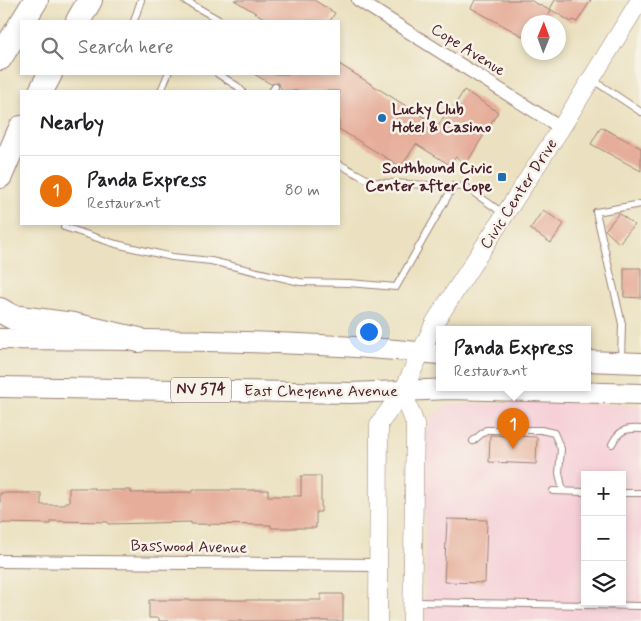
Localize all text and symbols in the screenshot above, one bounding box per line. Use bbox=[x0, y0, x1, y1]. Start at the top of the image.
north arrow bbox=[521, 15, 566, 60]
street label: Cope Avenue bbox=[427, 19, 510, 81]
search box bbox=[20, 20, 340, 75]
icon: search bbox=[38, 34, 66, 62]
text: Search here bbox=[78, 35, 174, 60]
place label: Lucky Club Hotel & Casino bbox=[392, 99, 491, 138]
text: Nearby bbox=[40, 109, 104, 137]
marker: Lucky Club Hotel & Casino bbox=[376, 112, 388, 124]
street label: Civic Center Drive bbox=[475, 135, 563, 253]
place label: Southbound Civic Center after Cope bbox=[365, 158, 493, 197]
text: Panda Express bbox=[87, 168, 207, 193]
marker: Southbound Civic Center after Cope bbox=[496, 171, 508, 183]
text: 1 bbox=[52, 180, 60, 201]
text: 80 m bbox=[285, 180, 320, 201]
text: Restaurant bbox=[87, 193, 161, 214]
your location bbox=[356, 319, 382, 345]
popup bbox=[436, 326, 591, 391]
text: Panda Express bbox=[454, 336, 573, 361]
text: Restaurant bbox=[454, 361, 528, 382]
road number: NV 574 bbox=[171, 378, 231, 402]
street label: East Cheyenne Avenue bbox=[244, 381, 398, 402]
pin: 1 bbox=[497, 408, 529, 449]
map controls bbox=[581, 471, 626, 606]
button: + bbox=[581, 471, 626, 516]
button: − bbox=[581, 516, 626, 561]
street label: Basswood Avenue bbox=[131, 535, 248, 559]
button: layers bbox=[581, 561, 626, 606]

